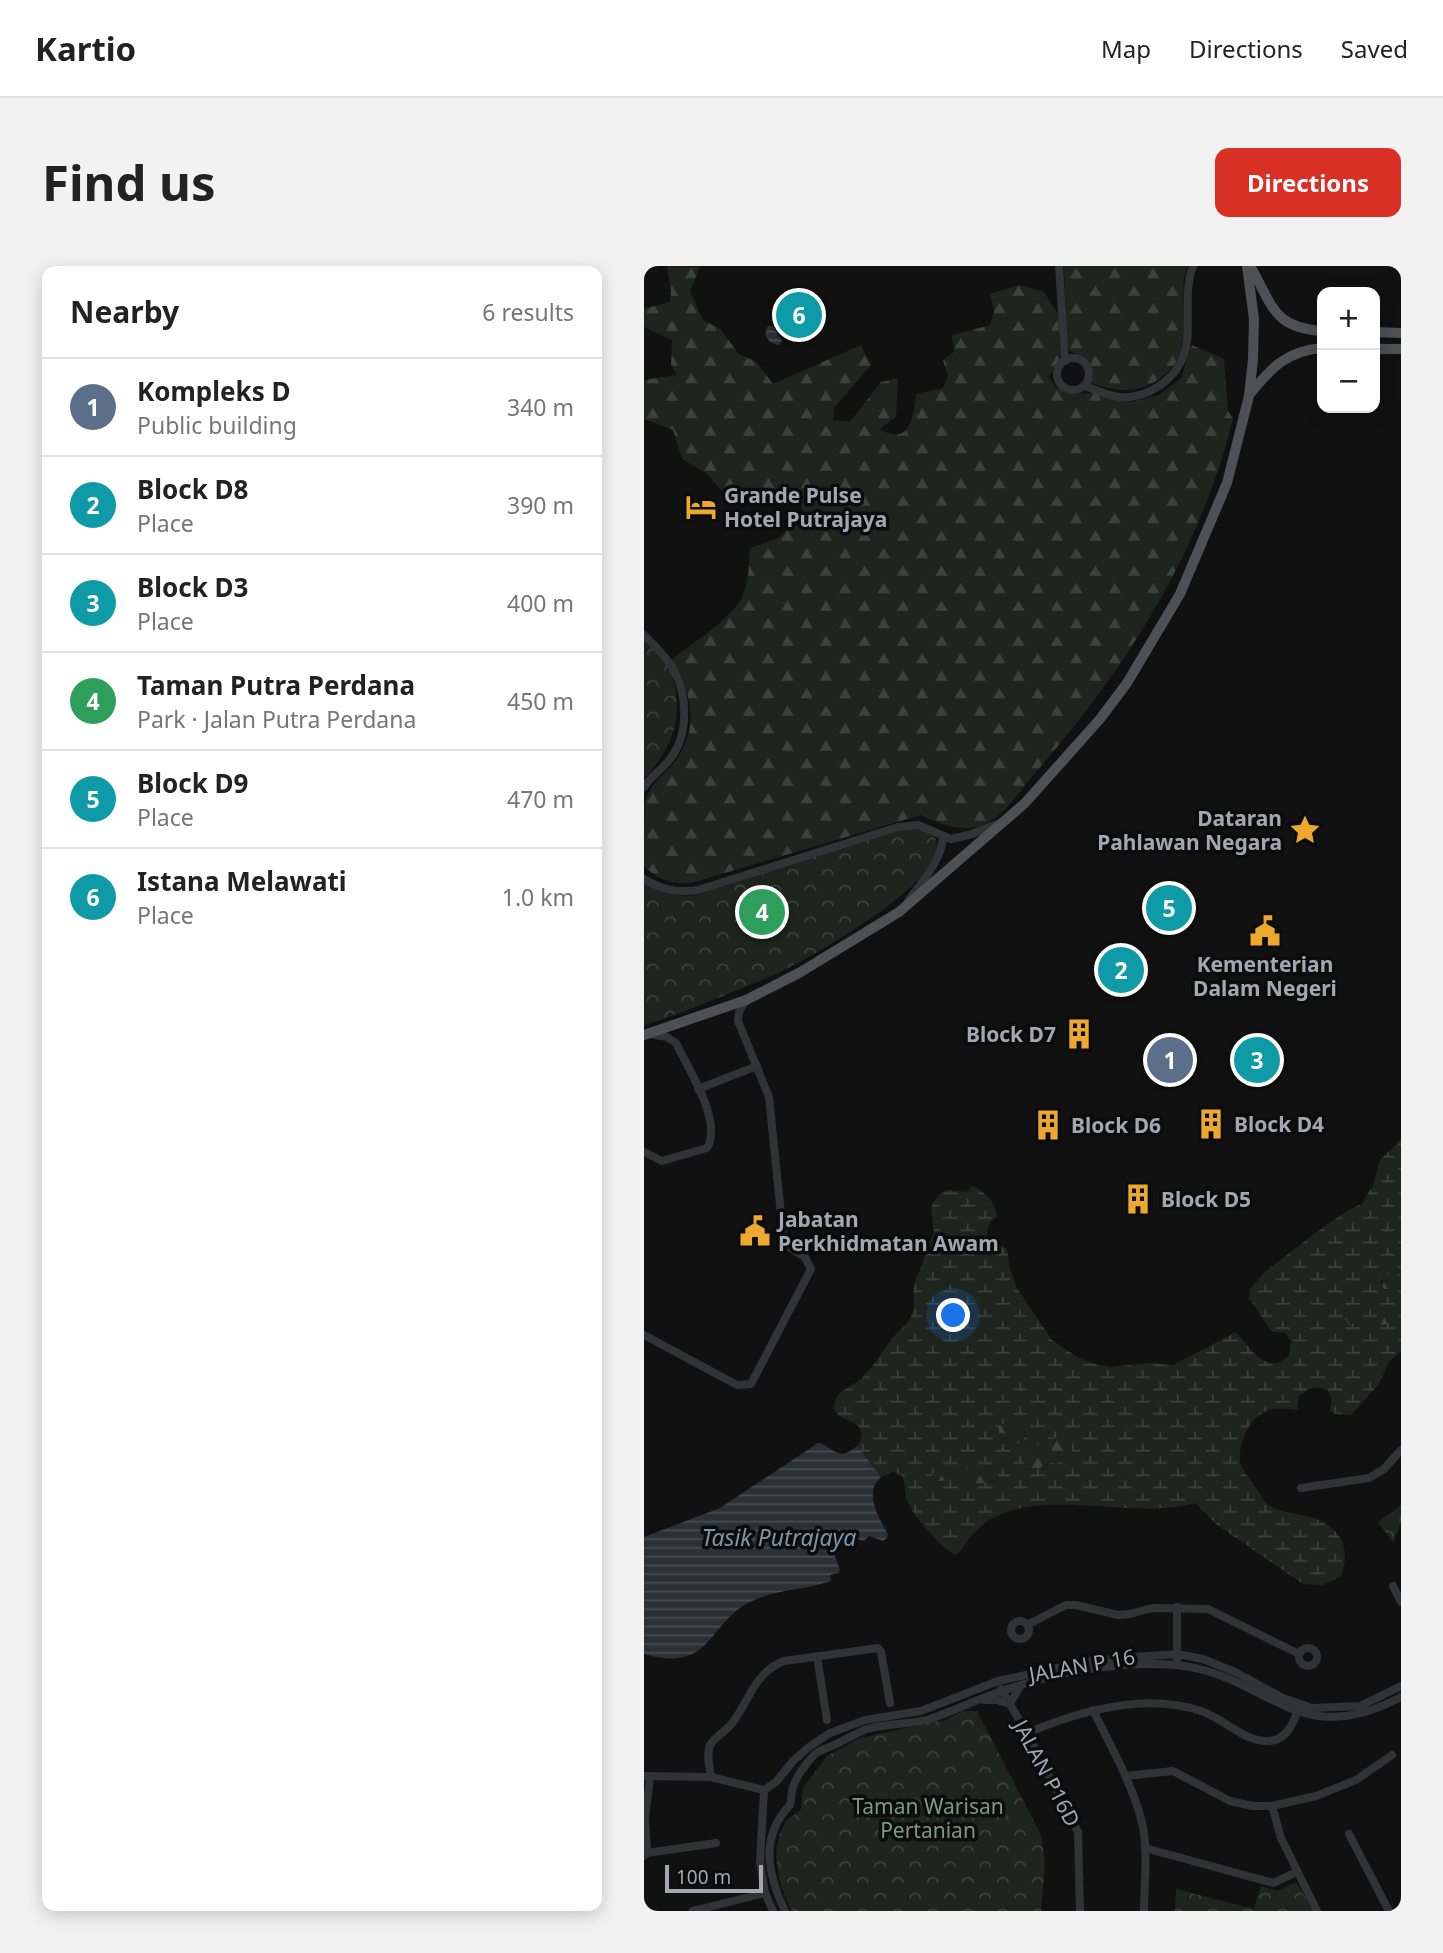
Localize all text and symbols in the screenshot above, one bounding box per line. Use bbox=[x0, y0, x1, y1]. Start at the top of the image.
text: Kartio bbox=[35, 26, 136, 71]
text: Map bbox=[1101, 32, 1151, 65]
text: Directions bbox=[1189, 32, 1303, 65]
text: Saved bbox=[1341, 32, 1408, 65]
button: Directions bbox=[1215, 148, 1401, 217]
text: Find us bbox=[42, 149, 216, 215]
map controls bbox=[1317, 287, 1380, 413]
button: + bbox=[1317, 287, 1380, 350]
pin: 6 bbox=[776, 289, 822, 341]
text: Nearby bbox=[70, 291, 179, 332]
text: 6 results bbox=[482, 296, 574, 328]
button: − bbox=[1317, 350, 1380, 413]
text: Kompleks D bbox=[137, 373, 291, 409]
text: 1 bbox=[86, 391, 100, 423]
text: 340 m bbox=[507, 391, 574, 423]
text: Public building bbox=[137, 409, 297, 441]
text: Block D8 bbox=[137, 471, 249, 507]
place label: Grande Pulse Hotel Putrajaya bbox=[724, 481, 887, 533]
text: 2 bbox=[86, 489, 100, 521]
text: 390 m bbox=[507, 489, 574, 521]
hotel icon: Grande Pulse Hotel Putrajaya bbox=[684, 490, 718, 524]
text: Place bbox=[137, 507, 194, 539]
text: Block D3 bbox=[137, 569, 249, 605]
text: 3 bbox=[86, 587, 100, 619]
text: 400 m bbox=[507, 587, 574, 619]
text: Place bbox=[137, 605, 194, 637]
text: Taman Putra Perdana bbox=[137, 667, 415, 703]
text: 4 bbox=[86, 685, 100, 717]
text: 450 m bbox=[507, 685, 574, 717]
text: Park · Jalan Putra Perdana bbox=[137, 703, 416, 735]
text: Block D9 bbox=[137, 765, 249, 801]
text: 5 bbox=[86, 783, 100, 815]
text: 470 m bbox=[507, 783, 574, 815]
text: Place bbox=[137, 801, 194, 833]
place label: Dataran Pahlawan Negara bbox=[1097, 804, 1282, 856]
place icon: Dataran Pahlawan Negara bbox=[1288, 813, 1322, 847]
text: Istana Melawati bbox=[137, 863, 347, 899]
text: 6 bbox=[86, 881, 100, 913]
text: 1.0 km bbox=[502, 881, 574, 913]
pin: 5 bbox=[1146, 882, 1192, 934]
pin: 4 bbox=[739, 886, 785, 938]
text: Place bbox=[137, 899, 194, 931]
public building icon: Kementerian Dalam Negeri bbox=[1248, 914, 1282, 948]
pin: 2 bbox=[1098, 944, 1144, 996]
place label: Kementerian Dalam Negeri bbox=[1193, 950, 1337, 1002]
building icon: Block D7 bbox=[1062, 1017, 1096, 1051]
place label: Block D7 bbox=[966, 1020, 1056, 1048]
pin: 1 bbox=[1147, 1034, 1193, 1086]
pin: 3 bbox=[1234, 1034, 1280, 1086]
building icon: Block D4 bbox=[1194, 1107, 1228, 1141]
building icon: Block D6 bbox=[1031, 1108, 1065, 1142]
place label: Block D4 bbox=[1234, 1110, 1324, 1138]
place label: Block D6 bbox=[1071, 1111, 1161, 1139]
building icon: Block D5 bbox=[1121, 1182, 1155, 1216]
place label: Block D5 bbox=[1161, 1185, 1251, 1213]
place label: Jabatan Perkhidmatan Awam bbox=[776, 1205, 999, 1257]
public building icon: Jabatan Perkhidmatan Awam bbox=[738, 1214, 772, 1248]
your location bbox=[936, 1298, 970, 1332]
water label: Tasik Putrajaya bbox=[702, 1521, 856, 1553]
street label: JALAN P 16 bbox=[1025, 1642, 1137, 1688]
street label: JALAN P16D bbox=[1006, 1713, 1087, 1831]
park label: Taman Warisan Pertanian bbox=[852, 1792, 1004, 1844]
scale bar bbox=[665, 1862, 763, 1894]
text: 100 m bbox=[676, 1864, 731, 1890]

